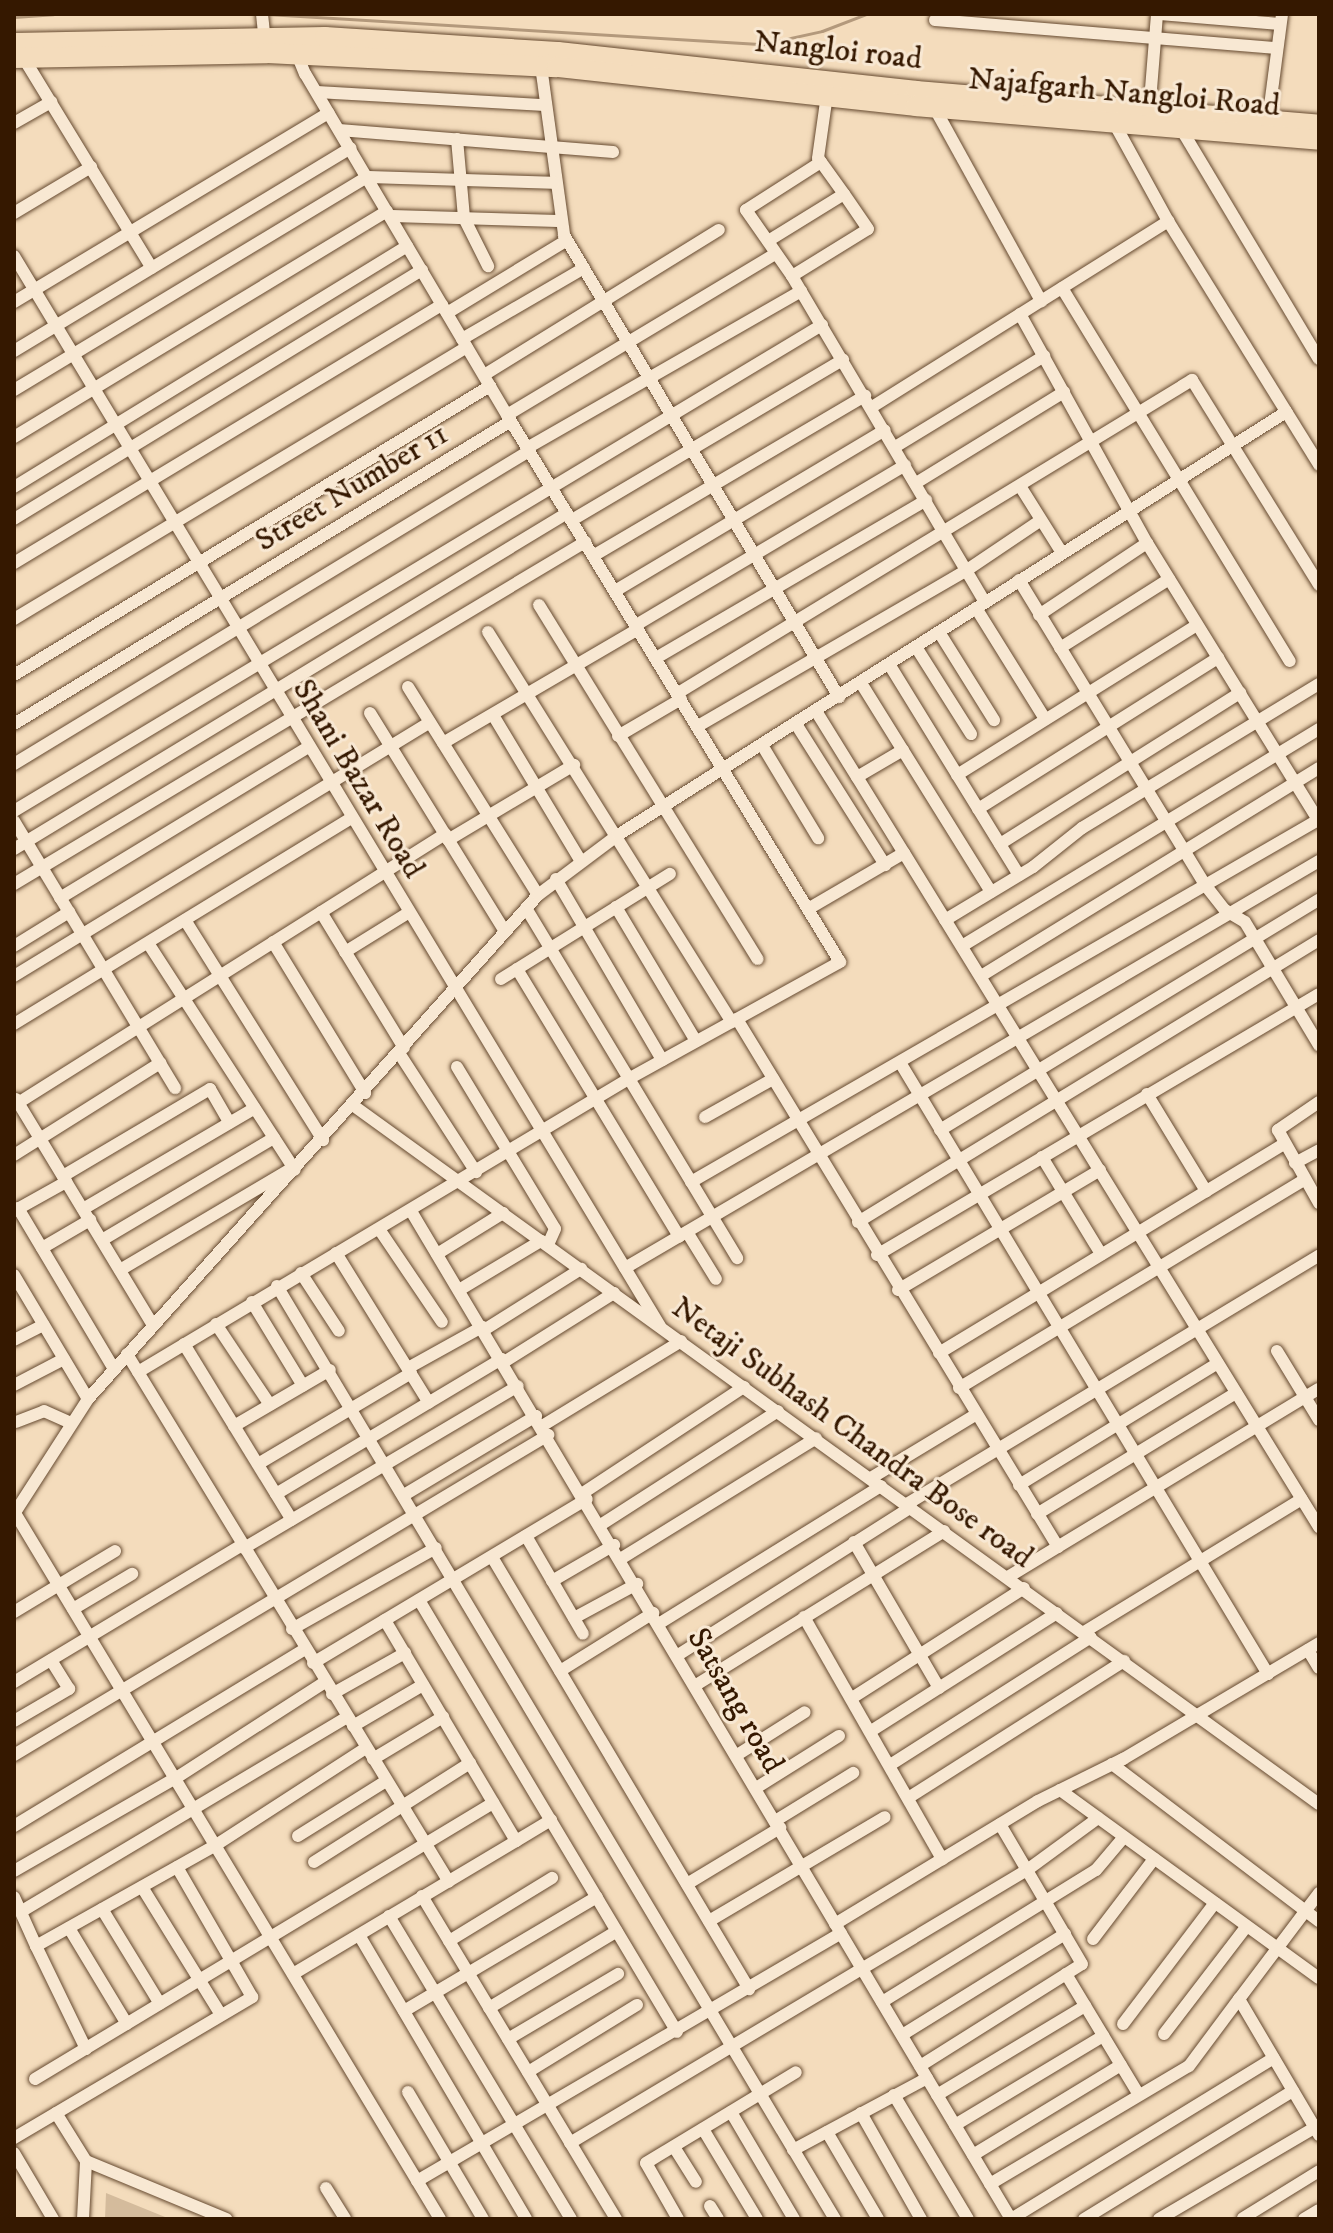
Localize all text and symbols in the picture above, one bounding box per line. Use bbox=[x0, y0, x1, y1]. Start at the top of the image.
street label: Nangloi road bbox=[752, 23, 924, 79]
street label: Najafgarh Nangloi Road bbox=[966, 60, 1282, 126]
street label: Street Number 11 bbox=[249, 415, 455, 561]
street label: Shani Bazar Road bbox=[284, 673, 432, 885]
street label: Netaji Subhash Chandra Bose road bbox=[664, 1289, 1040, 1577]
street label: Satsang road bbox=[678, 1622, 792, 1780]

